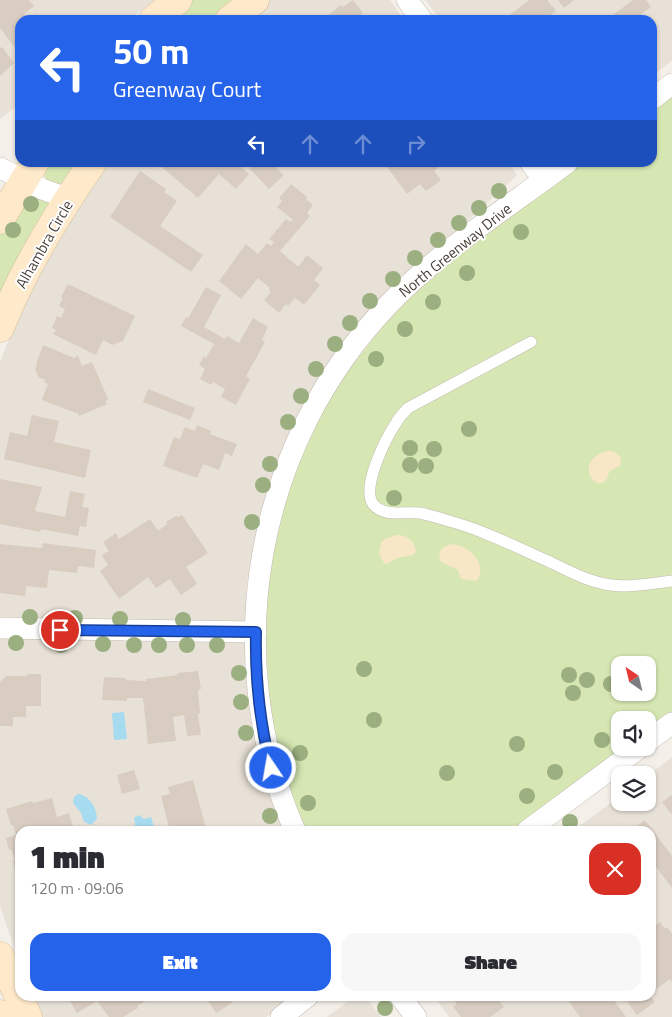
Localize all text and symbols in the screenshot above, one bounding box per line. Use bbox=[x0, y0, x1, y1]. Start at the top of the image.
text: 50 m bbox=[113, 24, 189, 78]
icon: left bbox=[30, 35, 95, 100]
text: Greenway Court bbox=[113, 72, 261, 106]
icon: left bbox=[243, 130, 271, 158]
icon: ahead bbox=[296, 130, 324, 158]
icon: ahead bbox=[349, 130, 377, 158]
icon: right bbox=[402, 130, 430, 158]
street label: Alhambra Circle bbox=[9, 196, 79, 292]
street label: North Greenway Drive bbox=[394, 197, 516, 303]
pin bbox=[39, 609, 81, 651]
icon: arrive bbox=[46, 616, 74, 644]
north arrow bbox=[611, 656, 656, 701]
map controls bbox=[611, 656, 656, 811]
button: sound bbox=[611, 711, 656, 756]
position arrow bbox=[244, 741, 296, 793]
button: layers bbox=[611, 766, 656, 811]
text: 1 min bbox=[30, 834, 105, 880]
button: close bbox=[589, 843, 641, 895]
text: 120 m · 09:06 bbox=[30, 876, 124, 900]
button: Exit bbox=[30, 933, 331, 991]
button: Share bbox=[341, 933, 641, 991]

